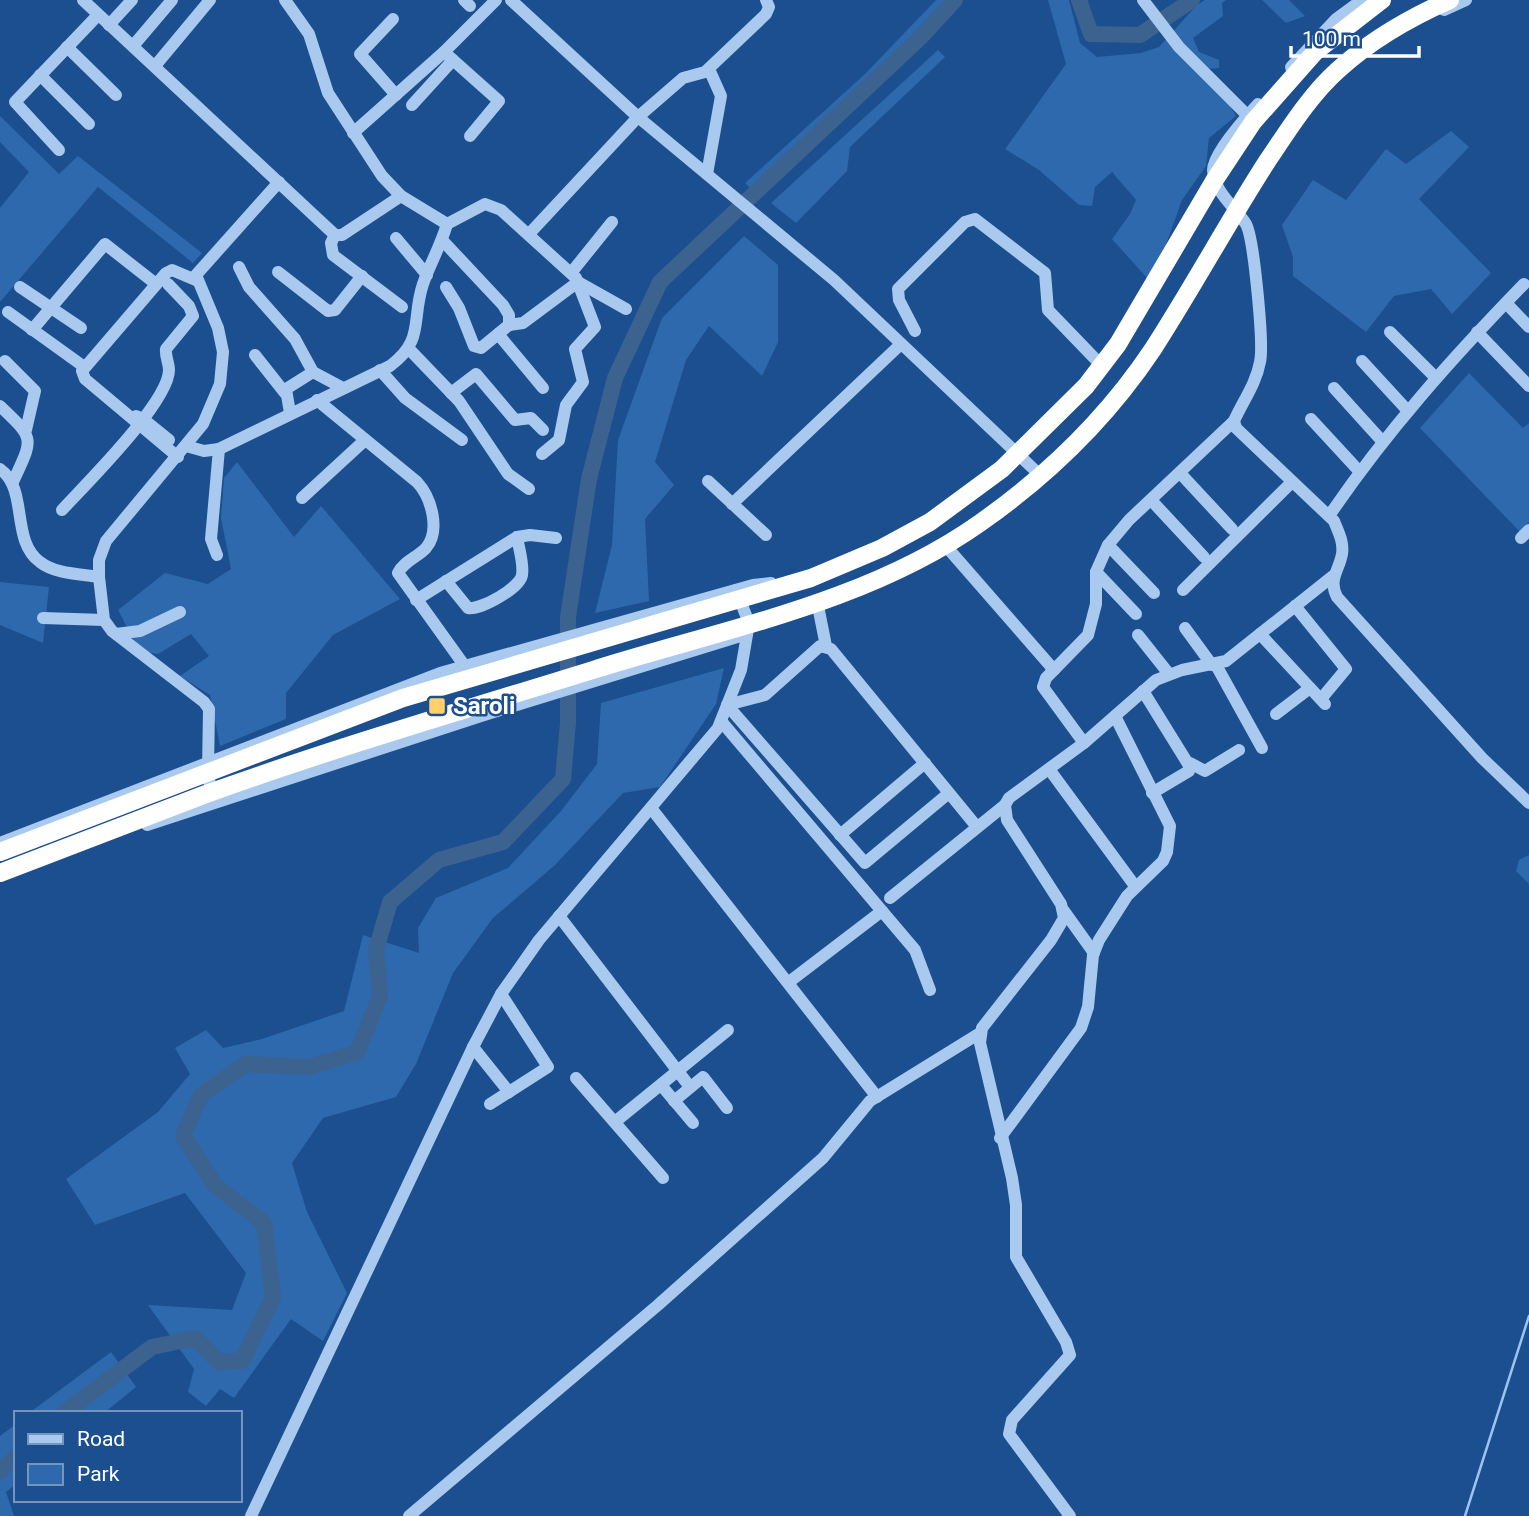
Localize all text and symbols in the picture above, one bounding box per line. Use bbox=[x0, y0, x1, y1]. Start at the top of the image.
scale bar bbox=[1291, 14, 1419, 58]
text: 100 m bbox=[1302, 27, 1361, 51]
place label: Saroli bbox=[453, 692, 515, 720]
marker: Saroli bbox=[427, 696, 447, 716]
legend bbox=[14, 1411, 242, 1502]
text: Road bbox=[77, 1427, 125, 1451]
text: Park bbox=[77, 1462, 120, 1486]

